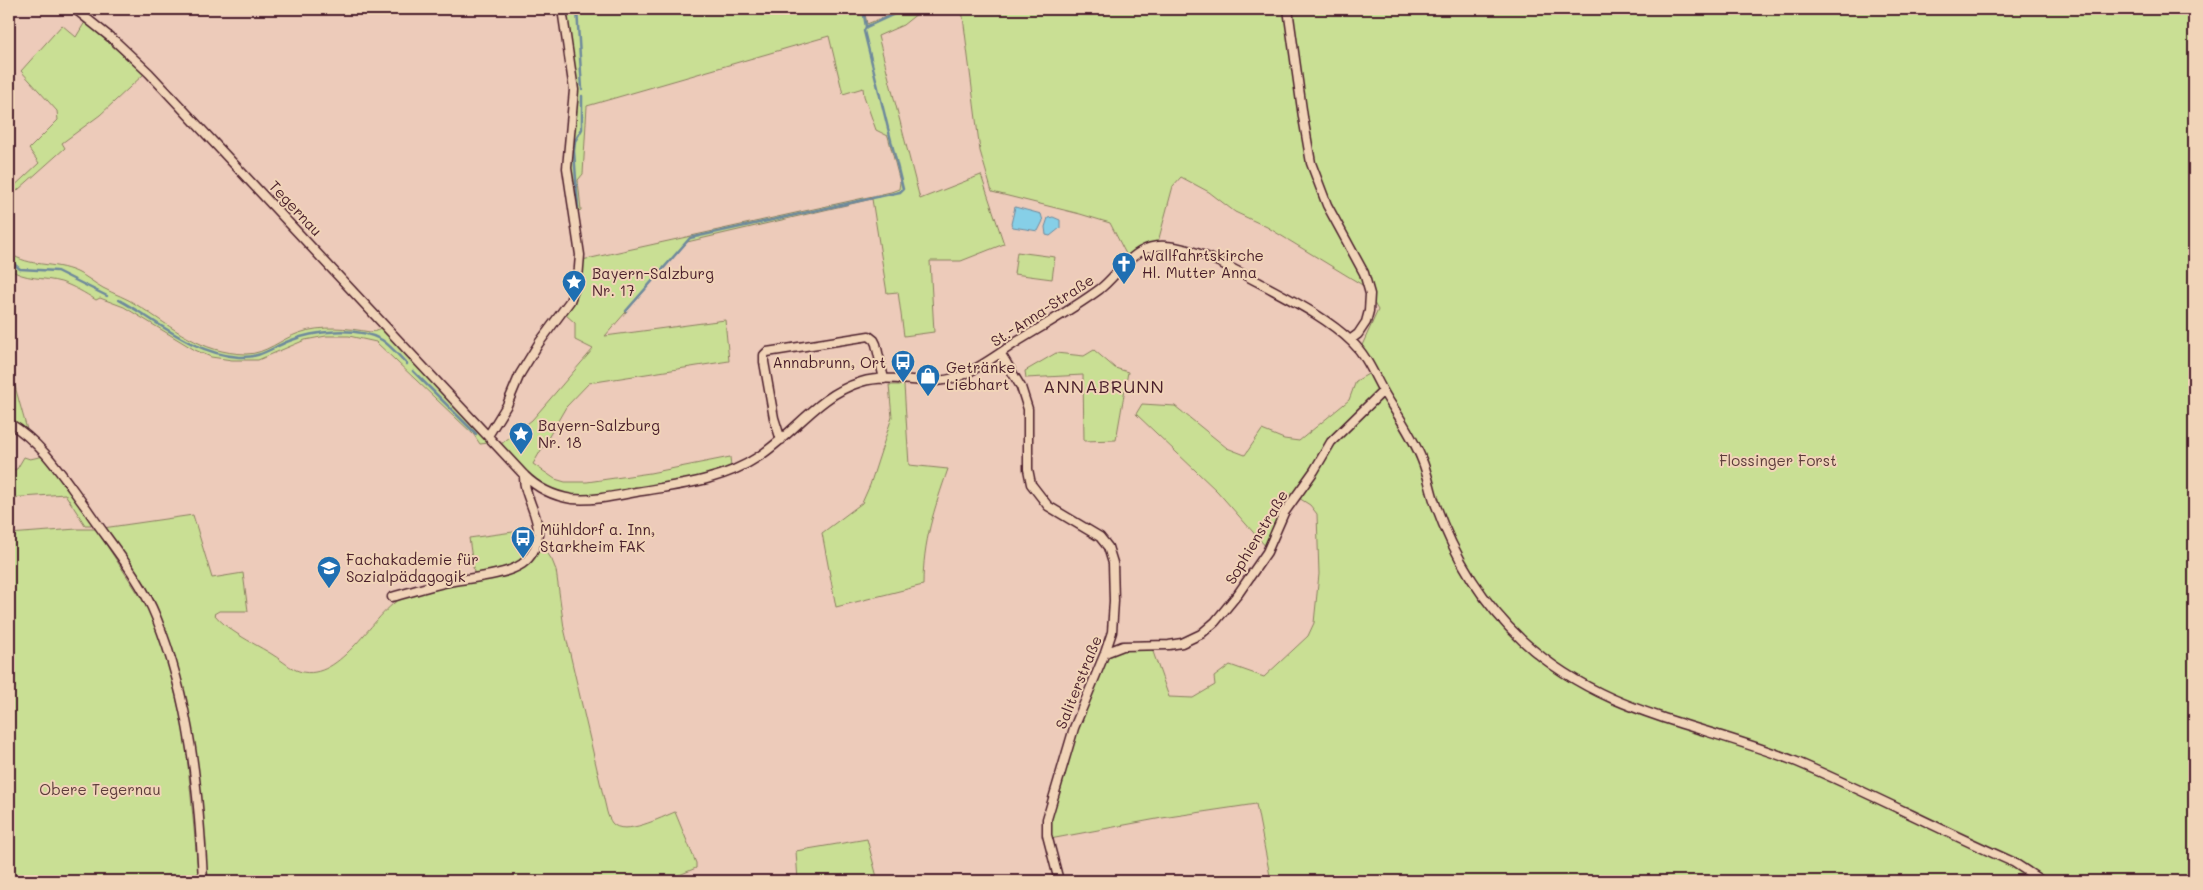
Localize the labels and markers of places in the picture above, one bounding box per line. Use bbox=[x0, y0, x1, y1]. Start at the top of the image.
place label: Wallfahrtskirche Hl. Mutter Anna bbox=[1142, 245, 1264, 282]
church icon: Wallfahrtskirche Hl. Mutter Anna bbox=[1111, 251, 1137, 285]
place label: Bayern-Salzburg Nr. 17 bbox=[592, 263, 714, 300]
place icon: Bayern-Salzburg Nr. 17 bbox=[561, 269, 587, 303]
bus stop icon: Annabrunn, Ort bbox=[890, 349, 916, 383]
place label: Annabrunn, Ort bbox=[772, 352, 886, 372]
place label: Getränke Liebhart bbox=[946, 357, 1015, 394]
shop icon: Getränke Liebhart bbox=[915, 363, 941, 397]
place label: Bayern-Salzburg Nr. 18 bbox=[538, 415, 660, 452]
place icon: Bayern-Salzburg Nr. 18 bbox=[508, 421, 534, 455]
place label: Mühldorf a. Inn, Starkheim FAK bbox=[540, 519, 655, 556]
bus stop icon: Mühldorf a. Inn, Starkheim FAK bbox=[510, 525, 536, 559]
place label: Fachakademie für Sozialpädagogik bbox=[346, 549, 479, 586]
school or university icon: Fachakademie für Sozialpädagogik bbox=[316, 555, 342, 589]

